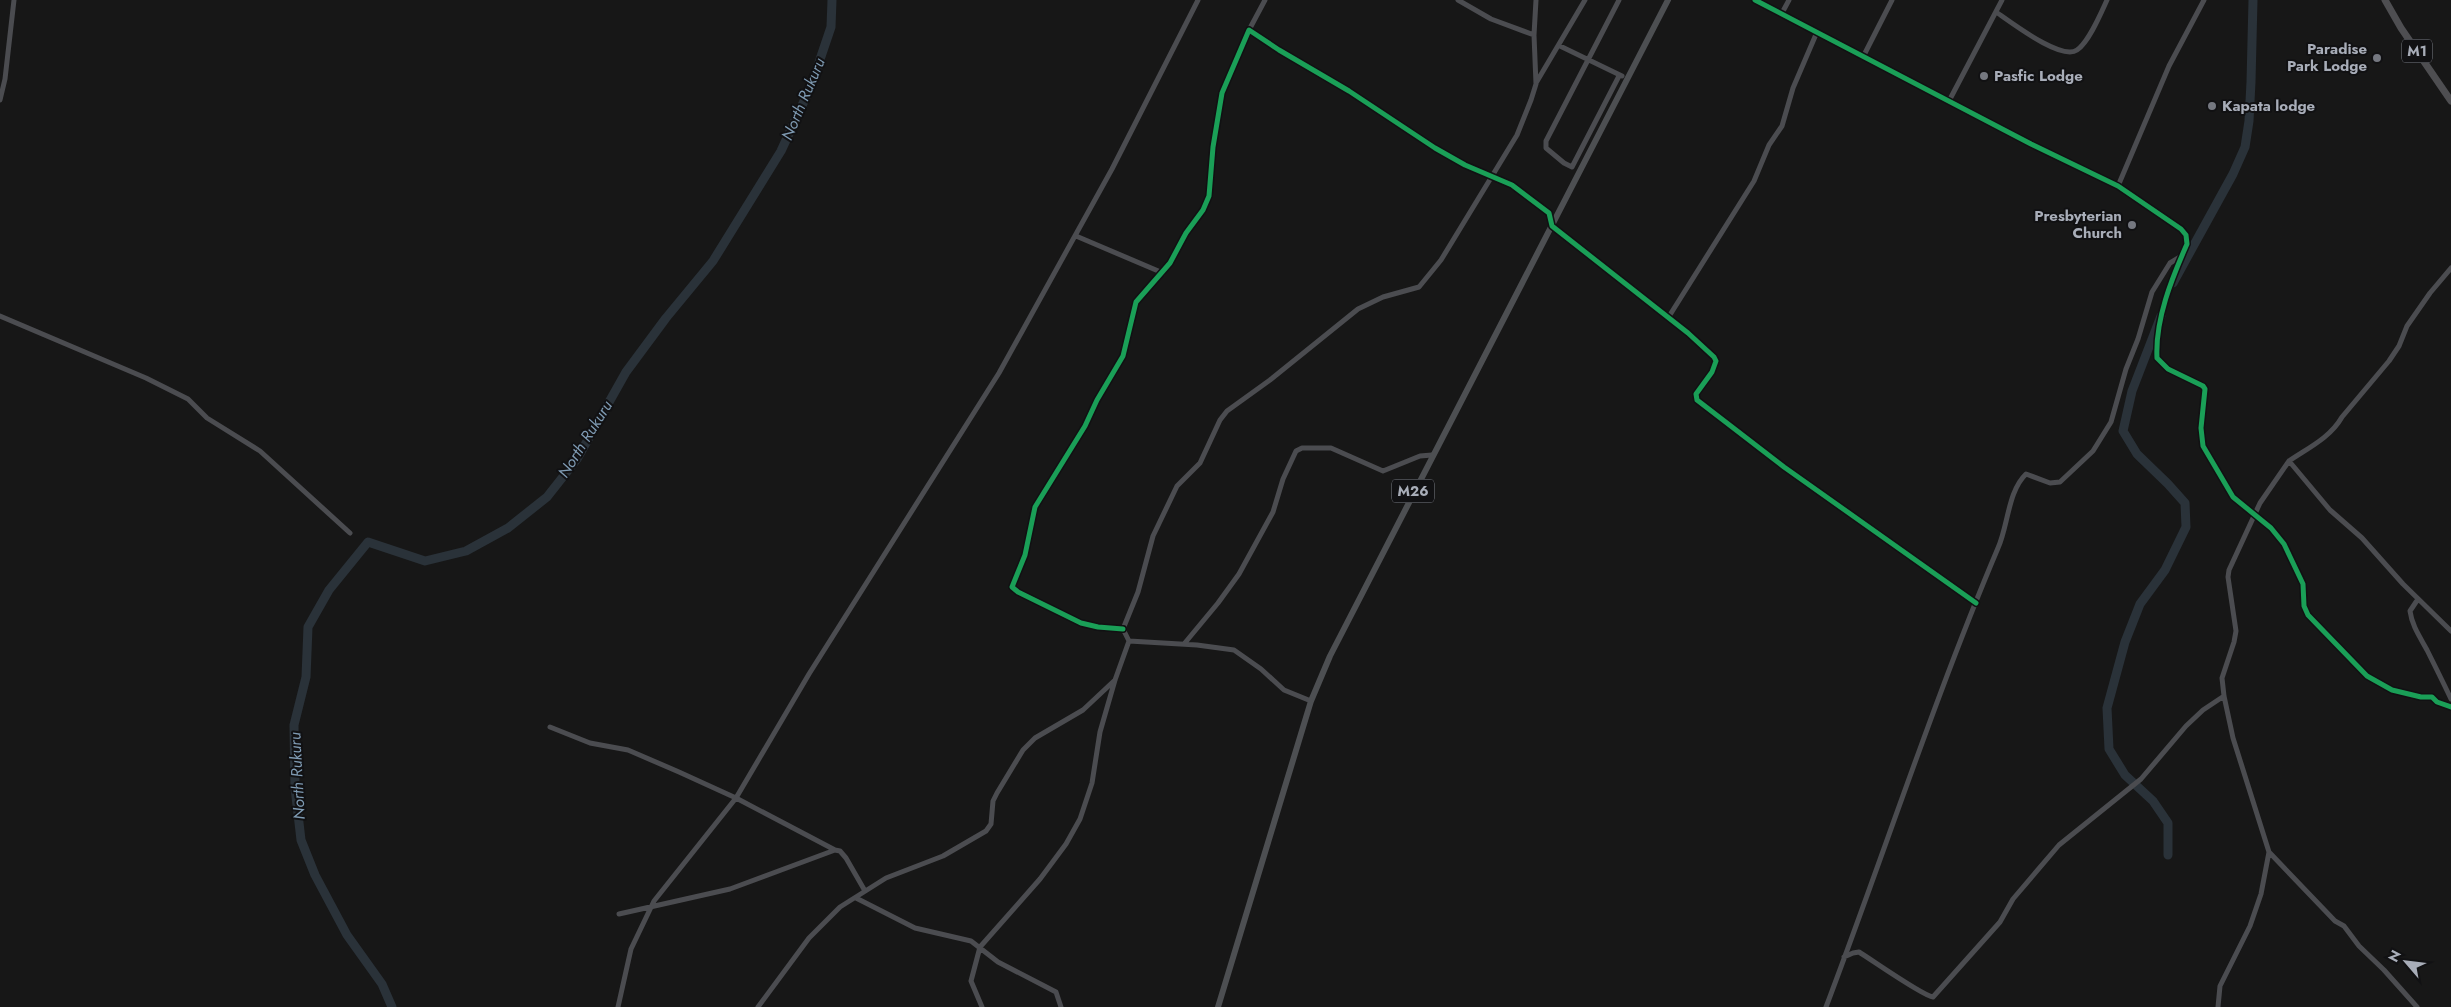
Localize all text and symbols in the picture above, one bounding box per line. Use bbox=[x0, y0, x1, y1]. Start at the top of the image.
place label: Paradise Park Lodge bbox=[2287, 38, 2367, 77]
road number: M1 bbox=[2402, 40, 2432, 62]
marker: Paradise Park Lodge bbox=[2371, 52, 2383, 64]
water label: North Rukuru bbox=[775, 54, 831, 144]
place label: Pasfic Lodge bbox=[1994, 65, 2083, 87]
marker: Pasfic Lodge bbox=[1978, 70, 1990, 82]
place label: Kapata lodge bbox=[2222, 95, 2316, 117]
marker: Kapata lodge bbox=[2206, 100, 2218, 112]
place label: Presbyterian Church bbox=[2034, 205, 2122, 244]
marker: Presbyterian Church bbox=[2126, 219, 2138, 231]
water label: North Rukuru bbox=[552, 396, 618, 482]
road number: M26 bbox=[1392, 480, 1434, 502]
water label: North Rukuru bbox=[283, 732, 311, 820]
north arrow bbox=[2381, 937, 2431, 987]
text: N bbox=[2383, 946, 2406, 966]

